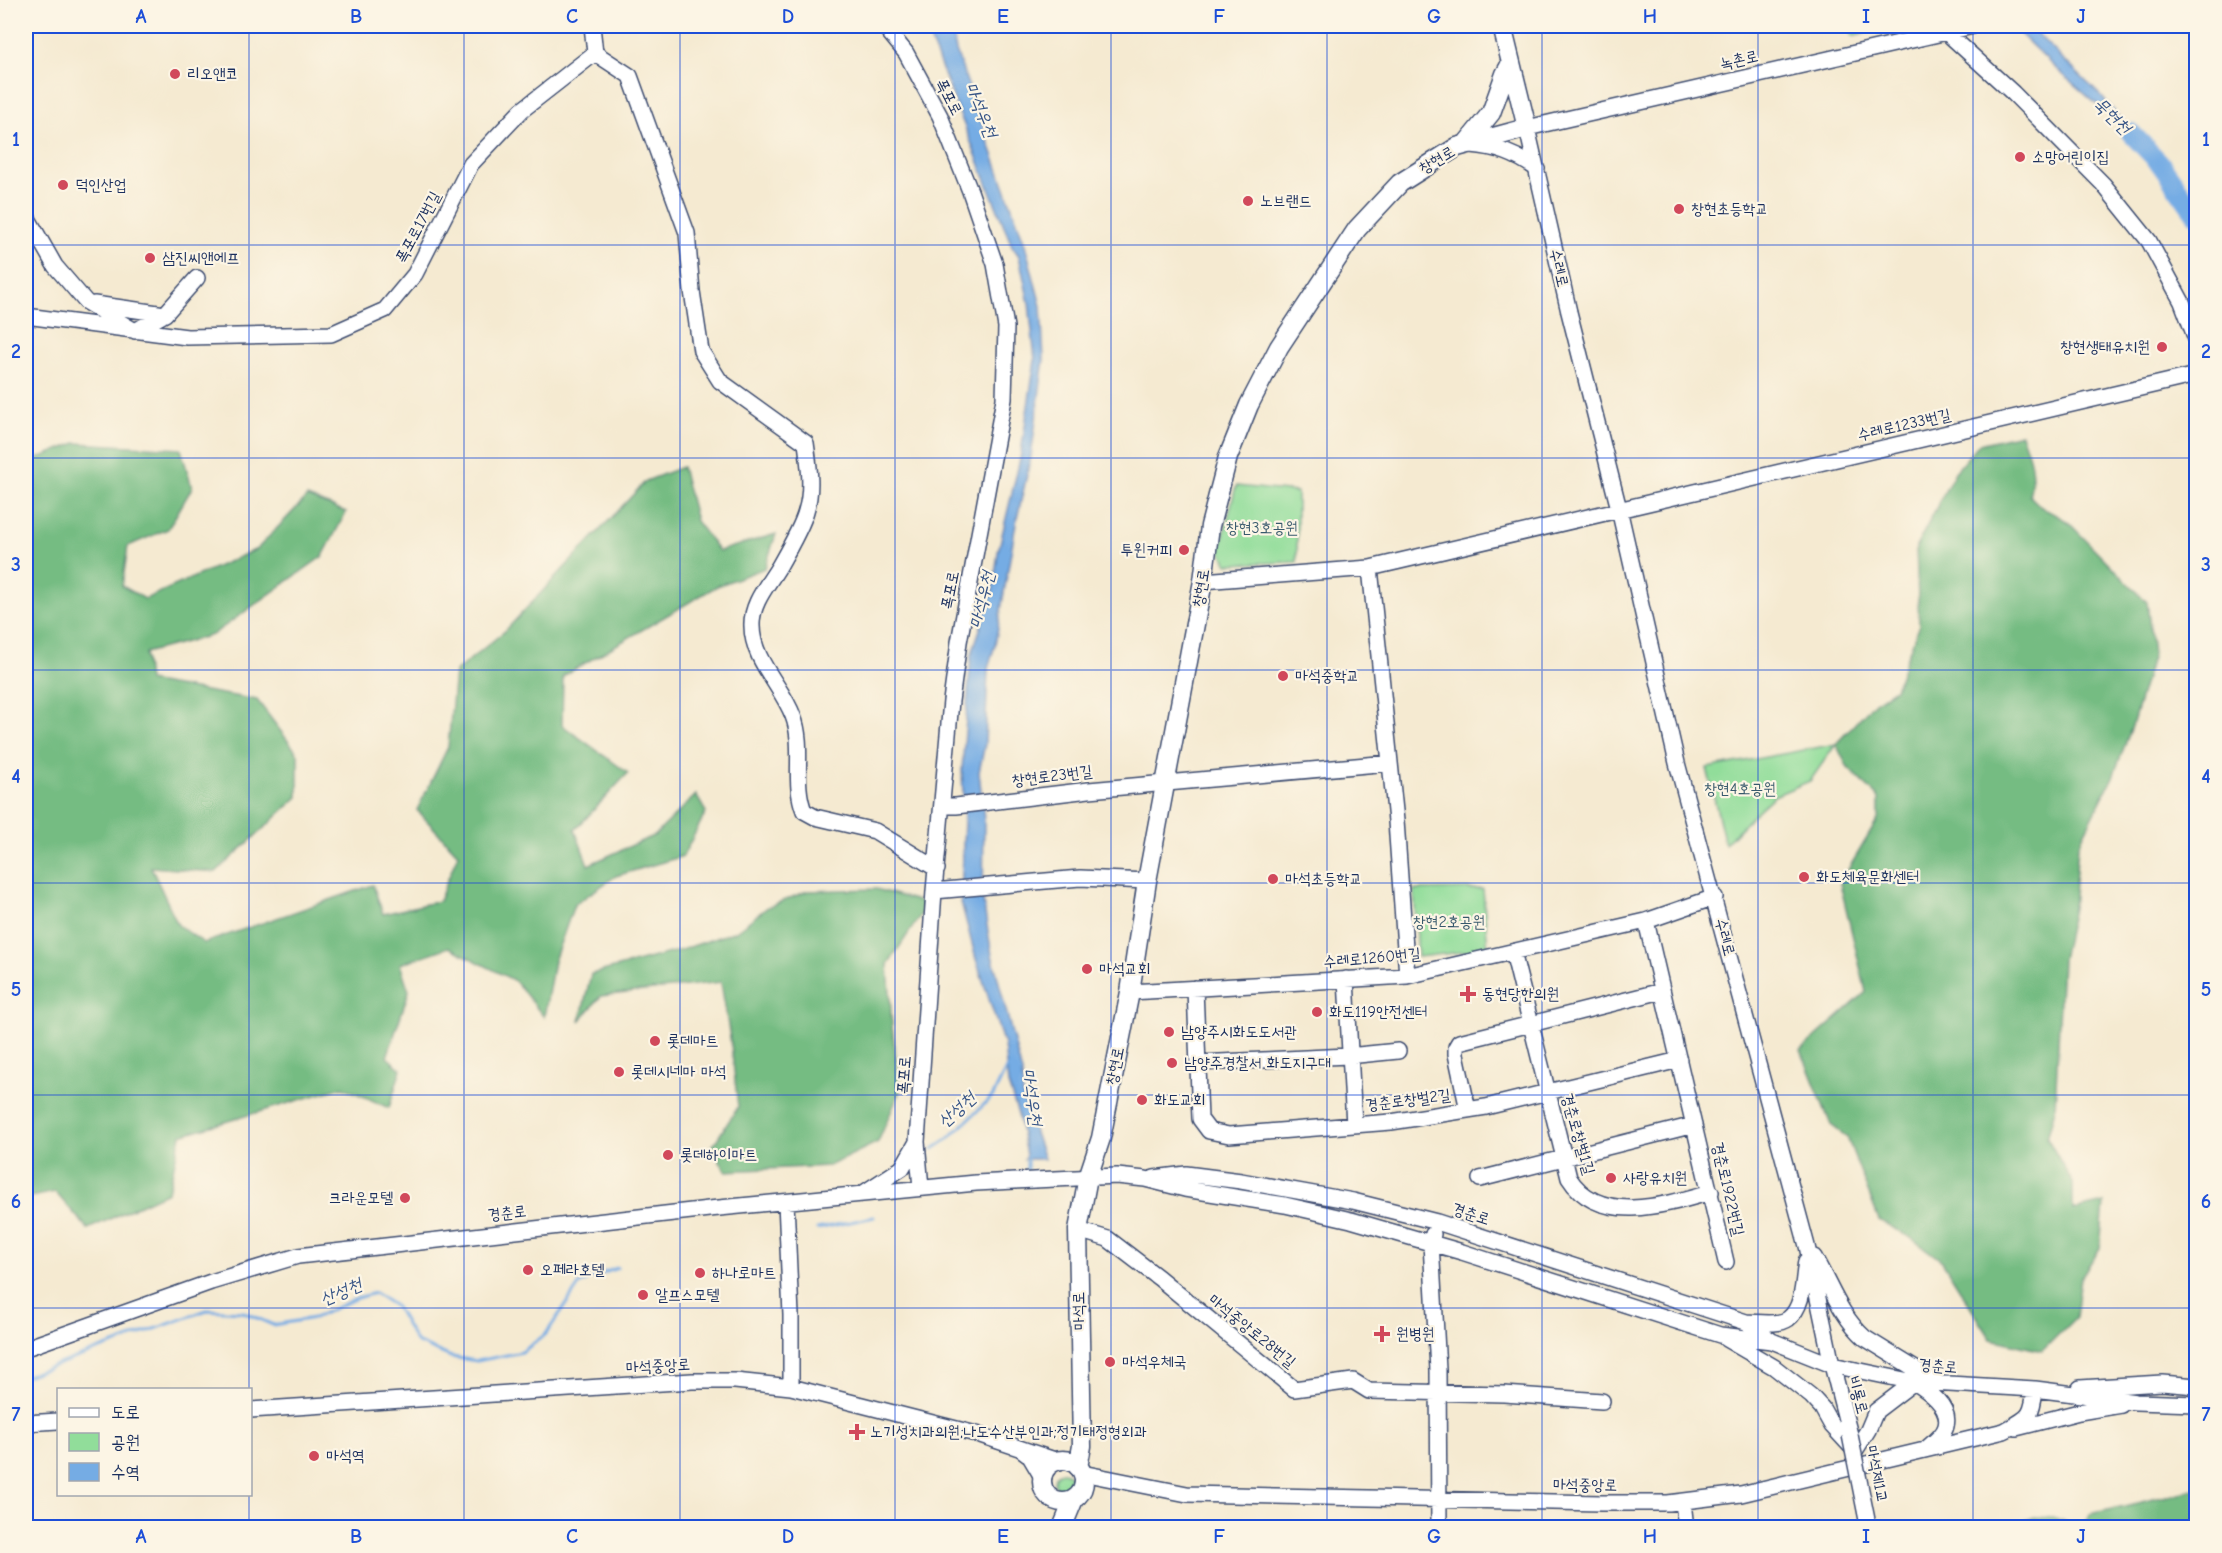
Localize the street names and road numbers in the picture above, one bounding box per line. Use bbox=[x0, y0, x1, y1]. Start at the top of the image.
street label: 녹촌로 bbox=[1718, 47, 1760, 73]
street label: 폭포로 bbox=[932, 76, 966, 118]
street label: 창현로 bbox=[1416, 142, 1458, 178]
street label: 폭포로17번길 bbox=[392, 188, 444, 266]
street label: 수레로 bbox=[1546, 247, 1572, 289]
street label: 수레로1233번길 bbox=[1856, 405, 1953, 444]
street label: 창현로 bbox=[1189, 568, 1213, 608]
street label: 폭포로 bbox=[937, 569, 963, 611]
street label: 창현로23번길 bbox=[1011, 762, 1093, 790]
street label: 수레로 bbox=[1711, 916, 1739, 958]
street label: 수레로1260번길 bbox=[1323, 945, 1421, 971]
street label: 창현로 bbox=[1102, 1045, 1128, 1087]
street label: 폭포로 bbox=[894, 1055, 914, 1095]
street label: 경춘로창벌2길 bbox=[1364, 1086, 1452, 1114]
street label: 경춘로창벌1길 bbox=[1558, 1091, 1598, 1177]
street label: 경춘로1922번길 bbox=[1708, 1140, 1748, 1238]
street label: 경춘로 bbox=[1450, 1199, 1492, 1229]
street label: 경춘로 bbox=[487, 1202, 527, 1224]
street label: 마석중앙로28번길 bbox=[1205, 1290, 1299, 1372]
street label: 마석로 bbox=[1070, 1292, 1088, 1330]
street label: 마석중앙로 bbox=[625, 1355, 691, 1377]
street label: 경춘로 bbox=[1918, 1355, 1958, 1377]
street label: 비룡로 bbox=[1844, 1374, 1872, 1416]
street label: 마석제1교 bbox=[1863, 1444, 1891, 1504]
street label: 마석중앙로 bbox=[1553, 1475, 1617, 1495]

